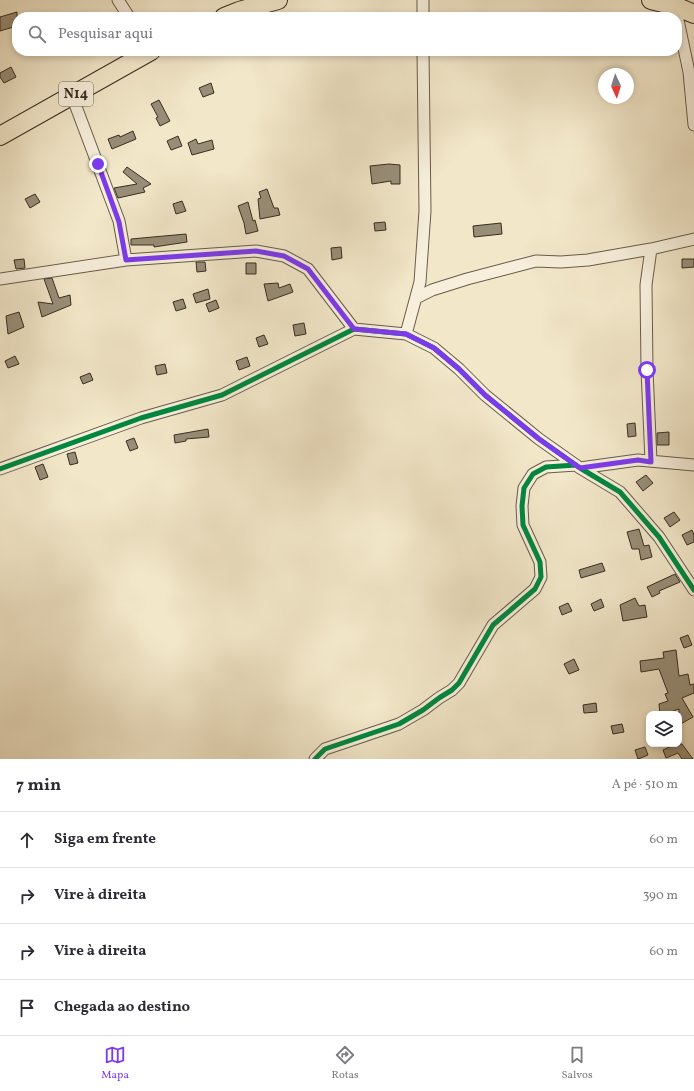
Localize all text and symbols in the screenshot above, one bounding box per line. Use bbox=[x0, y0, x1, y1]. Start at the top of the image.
search box bbox=[12, 12, 682, 56]
icon: search bbox=[26, 23, 48, 45]
text: Pesquisar aqui bbox=[58, 24, 153, 45]
north arrow bbox=[598, 68, 634, 104]
road number: N14 bbox=[59, 82, 93, 106]
route end bbox=[89, 155, 107, 173]
route start bbox=[638, 361, 656, 379]
map controls bbox=[646, 711, 682, 747]
button: layers bbox=[646, 711, 682, 747]
text: 7 min bbox=[16, 774, 61, 797]
text: A pé · 510 m bbox=[612, 776, 678, 794]
icon: ahead bbox=[16, 829, 38, 851]
text: Siga em frente bbox=[54, 829, 156, 850]
text: 60 m bbox=[650, 831, 678, 849]
icon: right bbox=[16, 885, 38, 907]
text: Vire à direita bbox=[54, 885, 146, 906]
text: 390 m bbox=[643, 887, 678, 905]
icon: right bbox=[16, 941, 38, 963]
text: Vire à direita bbox=[54, 941, 146, 962]
text: 60 m bbox=[650, 943, 678, 961]
icon: arrive bbox=[16, 997, 38, 1019]
text: Chegada ao destino bbox=[54, 997, 190, 1018]
tab: Mapa bbox=[101, 1044, 129, 1083]
tab: Rotas bbox=[332, 1044, 359, 1083]
tab: Salvos bbox=[562, 1044, 593, 1083]

